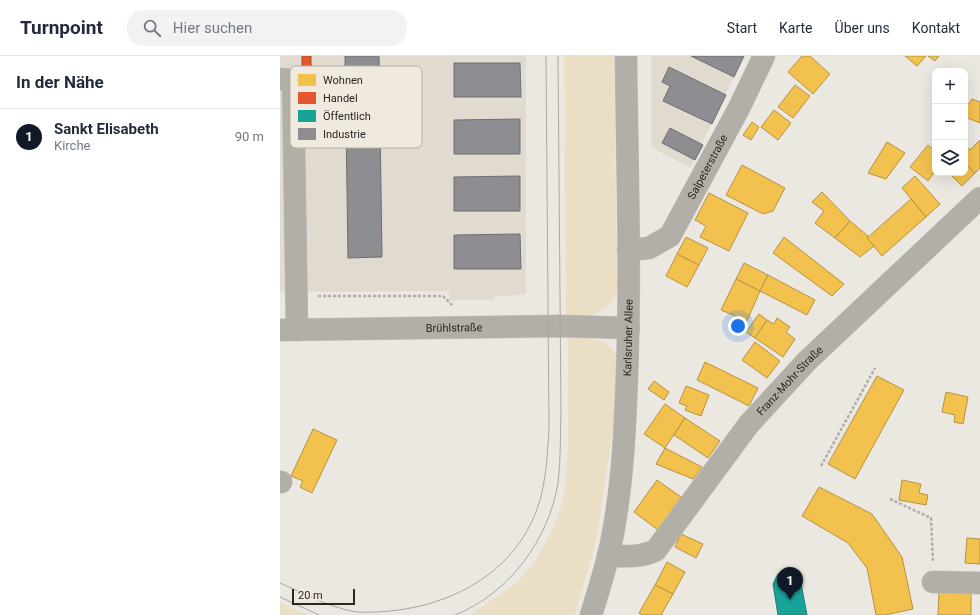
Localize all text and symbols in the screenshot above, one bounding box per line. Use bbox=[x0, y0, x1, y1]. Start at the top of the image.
search box bbox=[127, 10, 407, 46]
text: Turnpoint bbox=[20, 16, 103, 39]
icon: search bbox=[141, 17, 163, 39]
text: Hier suchen bbox=[173, 19, 252, 37]
text: Start bbox=[727, 20, 757, 36]
text: Karte bbox=[779, 20, 813, 36]
text: Über uns bbox=[835, 20, 890, 36]
text: Kontakt bbox=[912, 20, 960, 36]
legend bbox=[290, 66, 422, 148]
map controls bbox=[932, 68, 968, 176]
button: + bbox=[932, 68, 968, 104]
text: In der Nähe bbox=[16, 72, 104, 92]
text: Wohnen bbox=[323, 74, 363, 87]
text: Handel bbox=[323, 92, 358, 105]
button: − bbox=[932, 104, 968, 140]
text: Öffentlich bbox=[323, 110, 371, 123]
text: Sankt Elisabeth bbox=[54, 120, 159, 138]
text: Industrie bbox=[323, 128, 366, 141]
text: 1 bbox=[25, 129, 33, 144]
text: 90 m bbox=[235, 129, 264, 144]
street label: Salpeterstraße bbox=[685, 132, 730, 201]
text: Kirche bbox=[54, 138, 90, 153]
button: layers bbox=[932, 140, 968, 176]
street label: Karlsruher Allee bbox=[620, 299, 635, 377]
your location bbox=[728, 316, 748, 336]
street label: Brühlstraße bbox=[426, 321, 483, 334]
street label: Franz-Mohr-Straße bbox=[754, 343, 826, 418]
pin: 1 bbox=[777, 567, 803, 600]
scale bar bbox=[292, 587, 355, 606]
text: 20 m bbox=[298, 589, 323, 602]

